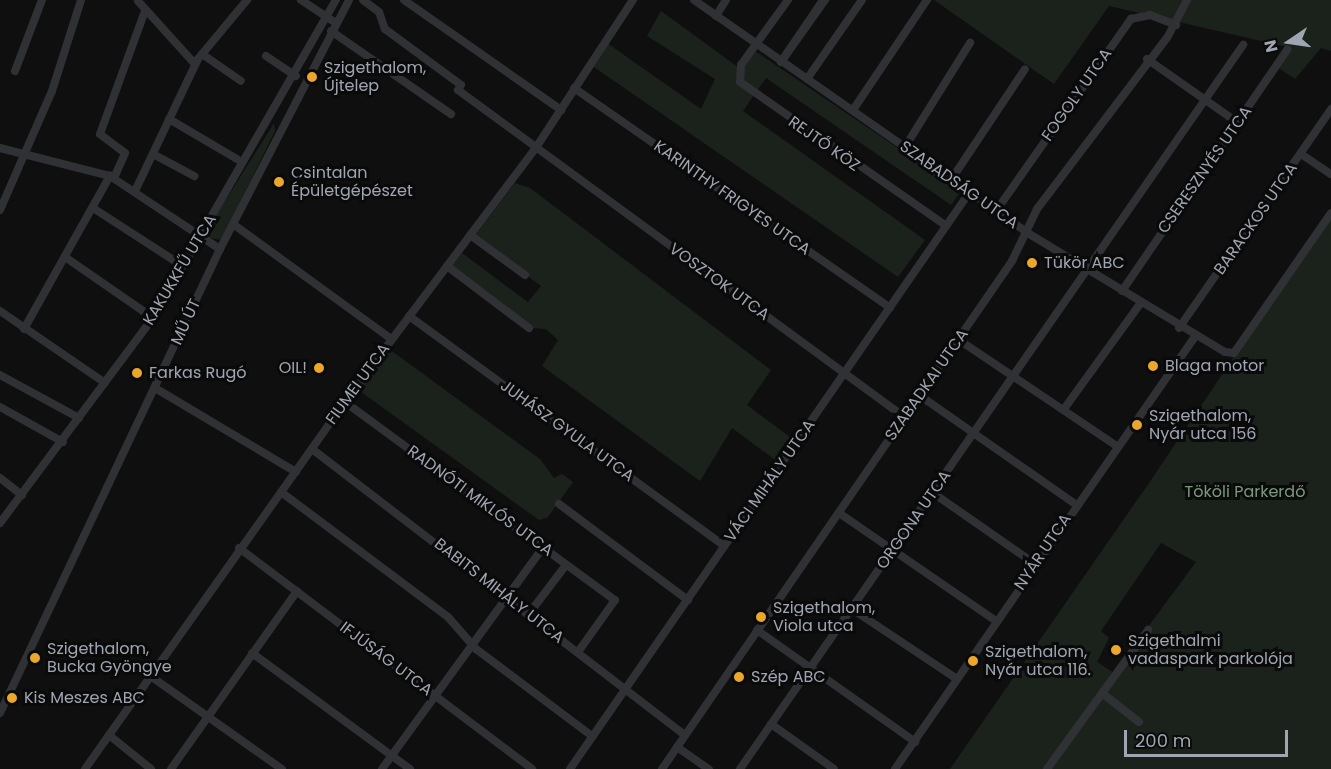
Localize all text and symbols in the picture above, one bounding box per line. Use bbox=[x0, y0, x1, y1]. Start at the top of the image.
north arrow bbox=[1259, 12, 1319, 72]
text: N bbox=[1258, 38, 1284, 55]
street label: FOGOLY UTCA bbox=[1038, 45, 1116, 145]
place label: Szigethalom, Újtelep bbox=[324, 58, 426, 96]
marker: Szigethalom, Újtelep bbox=[305, 70, 319, 84]
street label: CSERESZNYÉS UTCA bbox=[1154, 103, 1256, 237]
street label: REJTŐ KÖZ bbox=[785, 112, 863, 176]
street label: KARINTHY FRIGYES UTCA bbox=[650, 137, 814, 259]
street label: SZABADSÁG UTCA bbox=[896, 137, 1022, 233]
street label: BARACKOS UTCA bbox=[1210, 159, 1302, 279]
place label: Csintalan Épületgépészet bbox=[291, 163, 413, 201]
marker: Csintalan Épületgépészet bbox=[272, 175, 286, 189]
street label: KAKUKKFŰ UTCA bbox=[139, 211, 221, 329]
street label: VOSZTOK UTCA bbox=[665, 239, 773, 325]
place label: Tükör ABC bbox=[1044, 253, 1125, 273]
marker: Tükör ABC bbox=[1025, 256, 1039, 270]
street label: MŰ ÚT bbox=[167, 296, 205, 348]
street label: SZABADKAI UTCA bbox=[881, 325, 973, 445]
street label: FIUMEI UTCA bbox=[322, 340, 394, 428]
place label: Blaga motor bbox=[1165, 356, 1264, 376]
place label: OIL! bbox=[279, 358, 307, 378]
marker: Blaga motor bbox=[1146, 359, 1160, 373]
marker: OIL! bbox=[312, 361, 326, 375]
place label: Farkas Rugó bbox=[149, 363, 247, 383]
marker: Farkas Rugó bbox=[130, 366, 144, 380]
street label: JUHÁSZ GYULA UTCA bbox=[496, 376, 638, 486]
place label: Szigethalom, Nyár utca 156 bbox=[1149, 406, 1257, 444]
street label: VÁCI MIHÁLY UTCA bbox=[721, 416, 819, 546]
marker: Szigethalom, Nyár utca 156 bbox=[1130, 418, 1144, 432]
street label: RADNÓTI MIKLÓS UTCA bbox=[403, 442, 557, 560]
street label: ORGONA UTCA bbox=[873, 467, 955, 573]
park label: Tököli Parkerdő bbox=[1185, 482, 1305, 502]
street label: NYÁR UTCA bbox=[1010, 510, 1076, 594]
street label: BABITS MIHÁLY UTCA bbox=[430, 534, 568, 648]
place label: Szigethalom, Viola utca bbox=[773, 598, 875, 636]
marker: Szigethalom, Viola utca bbox=[754, 610, 768, 624]
street label: IFJÚSÁG UTCA bbox=[336, 618, 436, 700]
place label: Szigethalmi vadaspark parkolója bbox=[1128, 631, 1293, 669]
place label: Szigethalom, Bucka Gyöngye bbox=[47, 639, 172, 677]
place label: Szigethalom, Nyár utca 116. bbox=[985, 642, 1091, 680]
marker: Szigethalmi vadaspark parkolója bbox=[1109, 643, 1123, 657]
marker: Szigethalom, Bucka Gyöngye bbox=[28, 651, 42, 665]
marker: Szigethalom, Nyár utca 116. bbox=[966, 654, 980, 668]
place label: Szép ABC bbox=[751, 667, 826, 687]
marker: Szép ABC bbox=[732, 670, 746, 684]
place label: Kis Meszes ABC bbox=[24, 688, 145, 708]
marker: Kis Meszes ABC bbox=[5, 691, 19, 705]
scale bar bbox=[1127, 718, 1290, 756]
text: 200 m bbox=[1135, 728, 1191, 753]

